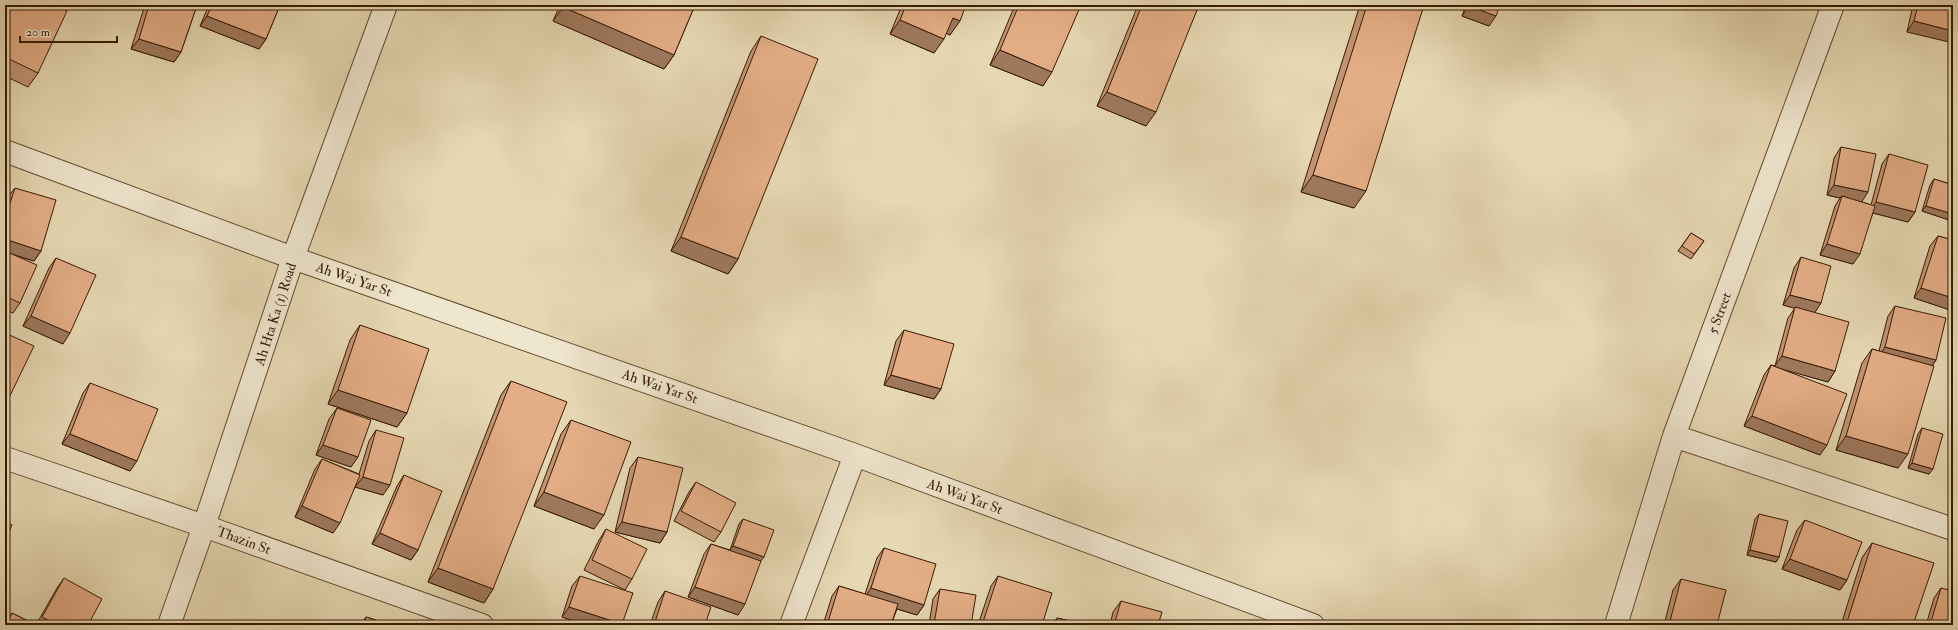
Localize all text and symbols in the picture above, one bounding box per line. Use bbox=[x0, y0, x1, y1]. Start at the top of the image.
scale bar bbox=[20, 18, 117, 44]
text: 20 m bbox=[26, 25, 51, 40]
street label: Ah Wai Yar St bbox=[313, 258, 394, 301]
street label: Ah Hta Ka (1) Road bbox=[251, 261, 300, 369]
street label: 5 Street bbox=[1704, 290, 1735, 336]
street label: Ah Wai Yar St bbox=[619, 365, 700, 408]
street label: Ah Wai Yar St bbox=[924, 475, 1005, 518]
street label: Thazin St bbox=[214, 523, 274, 558]

